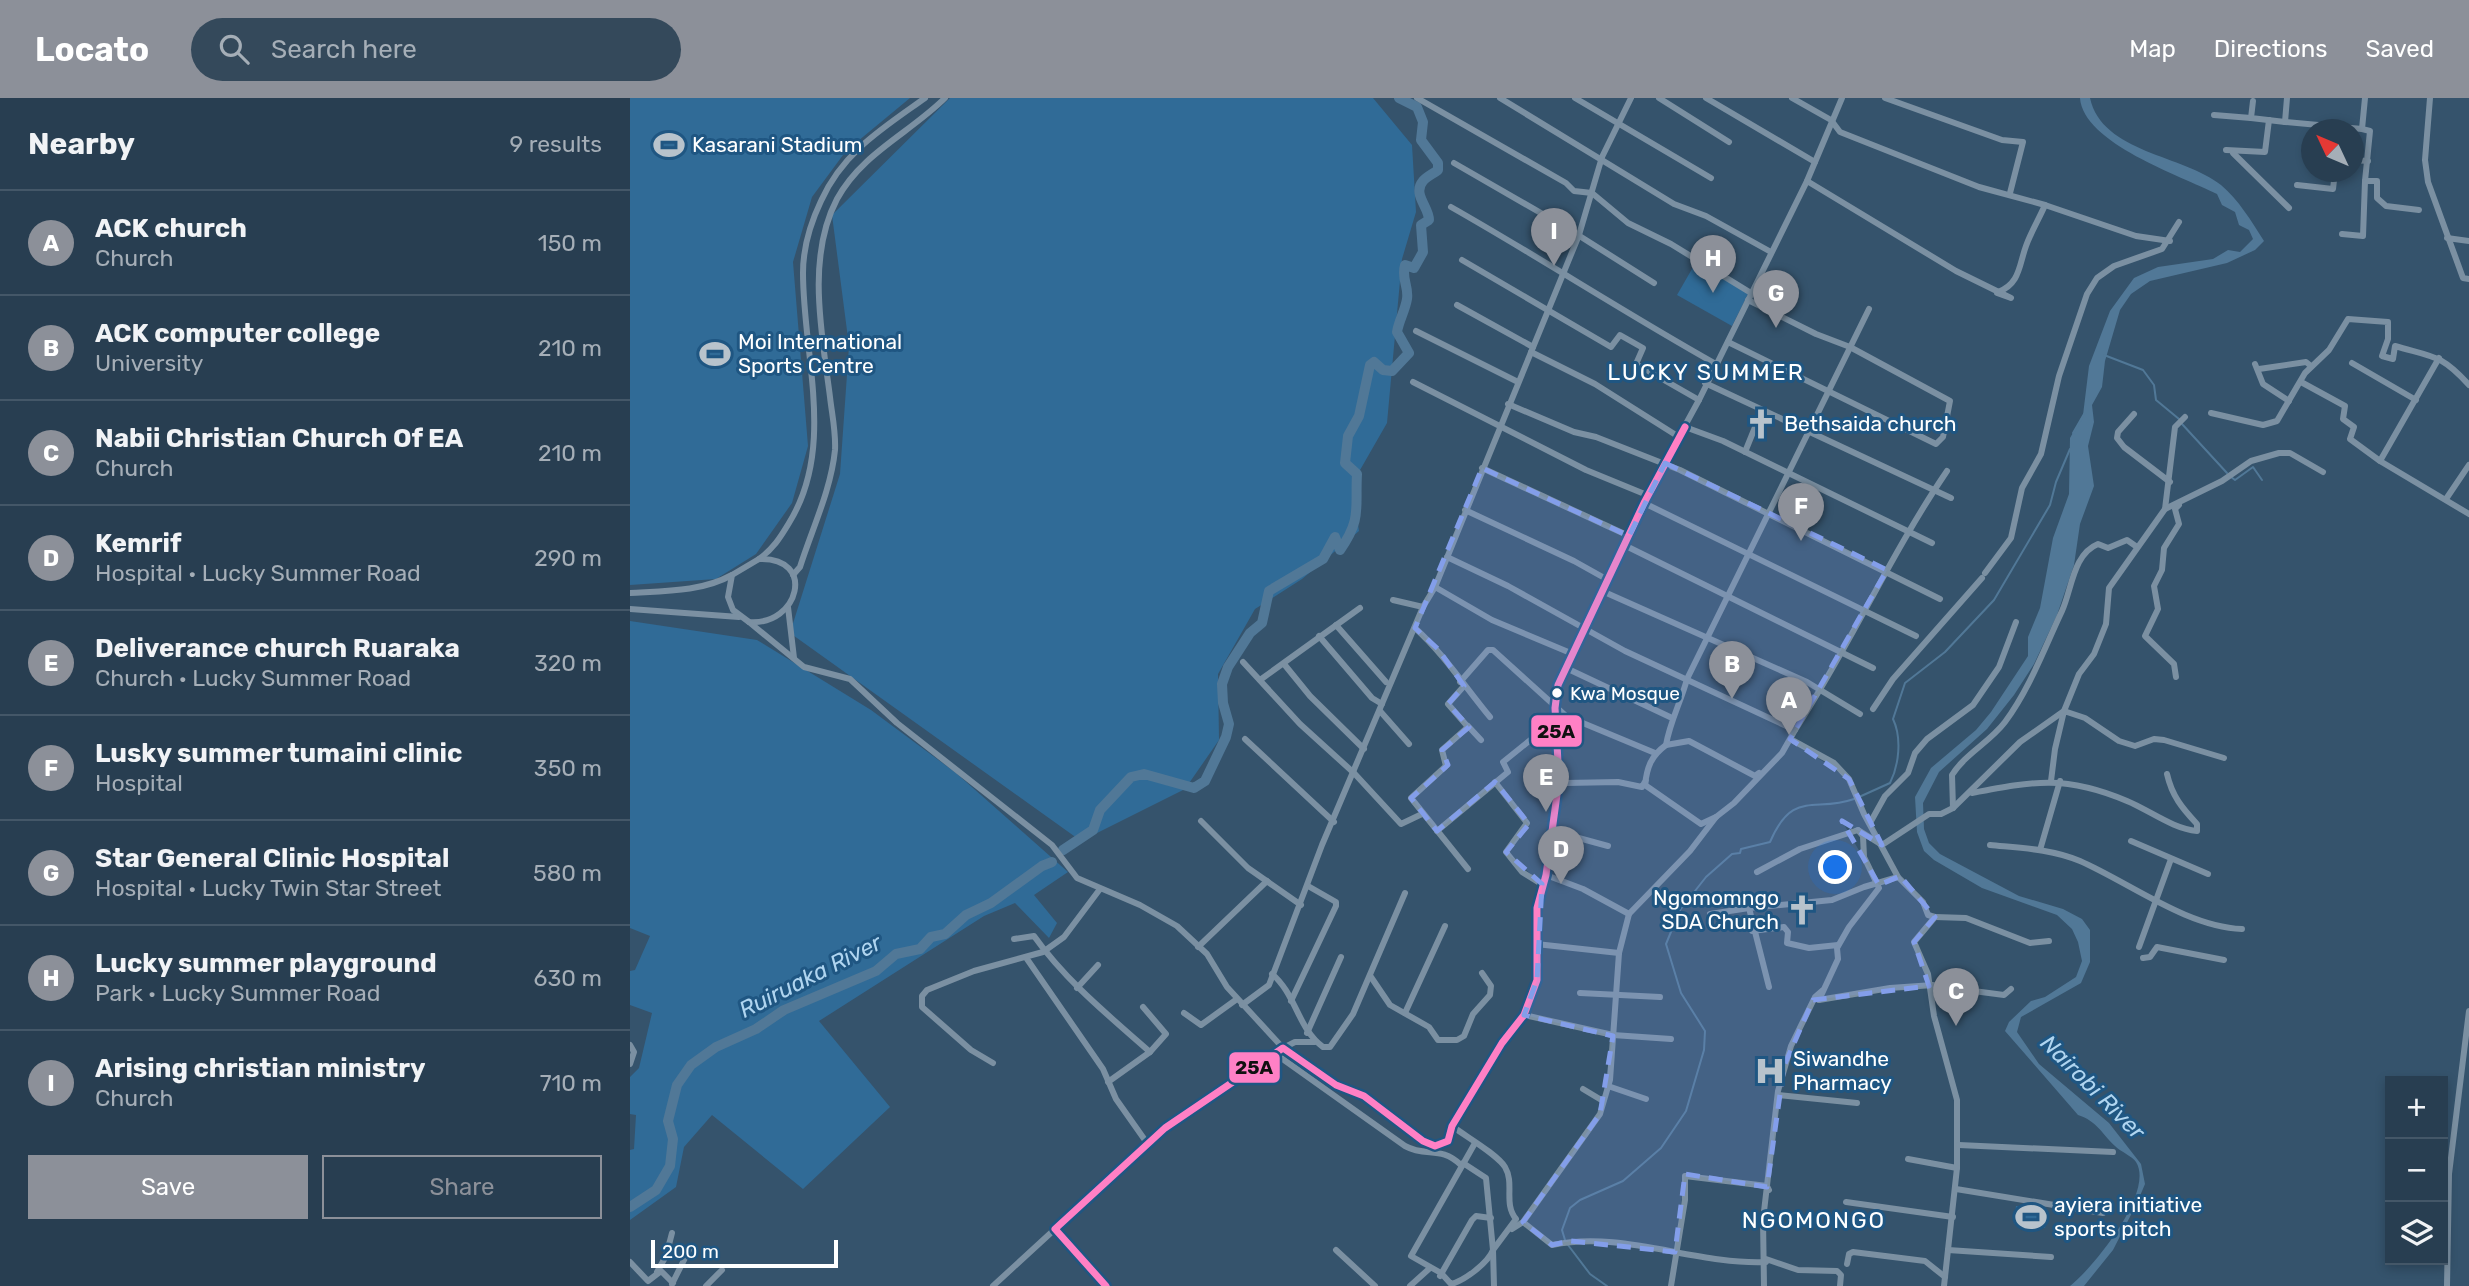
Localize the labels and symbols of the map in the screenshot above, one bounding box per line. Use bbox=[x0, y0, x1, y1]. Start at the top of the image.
north arrow bbox=[2301, 119, 2364, 182]
sports icon: Kasarani Stadium bbox=[652, 128, 686, 162]
place label: Kasarani Stadium bbox=[692, 132, 862, 157]
pin: I bbox=[1531, 208, 1577, 266]
pin: H bbox=[1690, 235, 1736, 293]
pin: G bbox=[1753, 270, 1799, 328]
place label: Moi International Sports Centre bbox=[738, 329, 902, 378]
sports icon: Moi International Sports Centre bbox=[698, 337, 732, 371]
district label: LUCKY SUMMER bbox=[1607, 358, 1805, 386]
church icon: Bethsaida church bbox=[1744, 407, 1778, 441]
place label: Bethsaida church bbox=[1784, 411, 1957, 436]
pin: F bbox=[1778, 483, 1824, 541]
pin: B bbox=[1709, 641, 1755, 699]
pin: A bbox=[1766, 677, 1812, 735]
place label: Kwa Mosque bbox=[1570, 682, 1680, 705]
marker: Kwa Mosque bbox=[1550, 686, 1564, 700]
line badge: 25A bbox=[1530, 714, 1583, 748]
text: 25A bbox=[1537, 720, 1576, 743]
pin: E bbox=[1523, 754, 1569, 812]
pin: D bbox=[1538, 826, 1584, 884]
your location bbox=[1818, 850, 1852, 884]
place label: Ngomomngo SDA Church bbox=[1653, 885, 1779, 934]
church icon: Ngomomngo SDA Church bbox=[1785, 893, 1819, 927]
water label: Ruiruaka River bbox=[734, 928, 887, 1024]
pin: C bbox=[1933, 968, 1979, 1026]
water label: Nairobi River bbox=[2035, 1029, 2152, 1146]
place label: Siwandhe Pharmacy bbox=[1793, 1046, 1892, 1095]
line badge: 25A bbox=[1228, 1051, 1281, 1084]
hospital icon: Siwandhe Pharmacy bbox=[1753, 1054, 1787, 1088]
text: 25A bbox=[1235, 1056, 1274, 1079]
place label: ayiera initiative sports pitch bbox=[2054, 1192, 2202, 1241]
sports icon: ayiera initiative sports pitch bbox=[2014, 1200, 2048, 1234]
district label: NGOMONGO bbox=[1742, 1206, 1886, 1234]
scale bar bbox=[651, 1237, 838, 1269]

